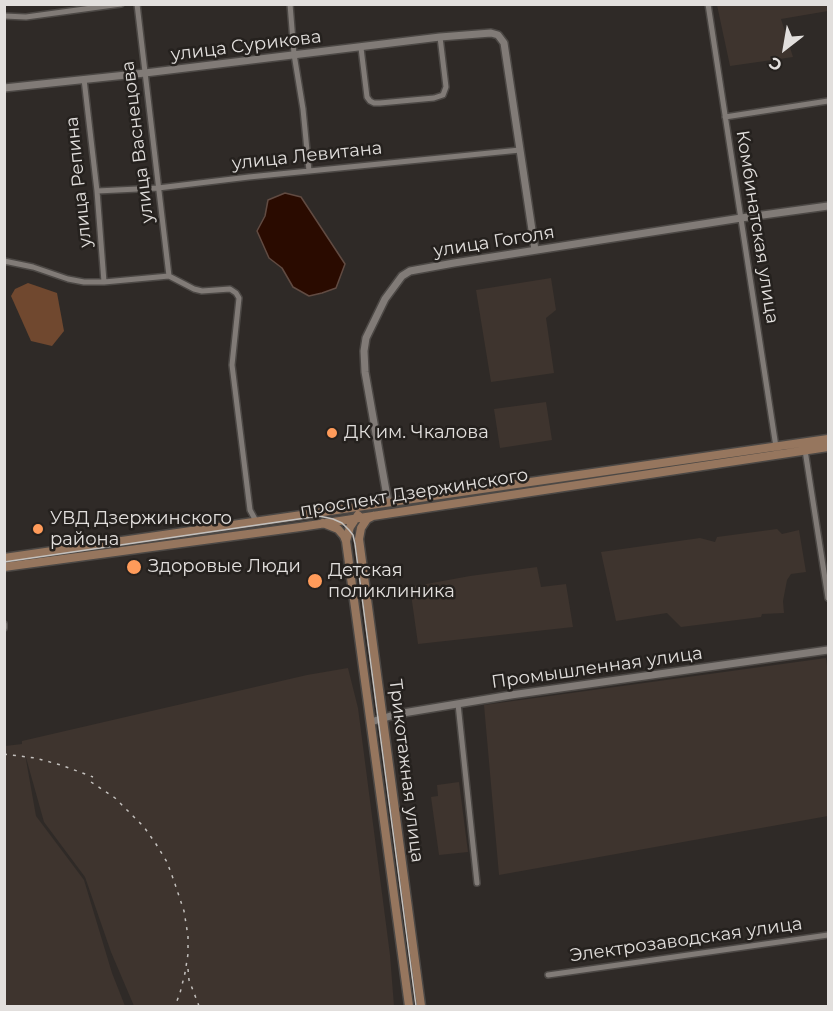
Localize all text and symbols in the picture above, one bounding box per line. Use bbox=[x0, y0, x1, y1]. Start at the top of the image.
north arrow bbox=[755, 18, 815, 78]
street label: улица Сурикова bbox=[169, 26, 323, 66]
text: С bbox=[766, 53, 785, 75]
street label: улица Васнецова bbox=[117, 60, 159, 224]
street label: улица Репина bbox=[61, 115, 97, 249]
street label: Комбинатская улица bbox=[731, 129, 783, 325]
street label: улица Левитана bbox=[231, 137, 383, 175]
street label: улица Гоголя bbox=[432, 222, 556, 262]
place label: ДК им. Чкалова bbox=[344, 422, 489, 444]
marker: ДК им. Чкалова bbox=[325, 426, 339, 440]
street label: проспект Дзержинского bbox=[298, 464, 530, 522]
place label: УВД Дзержинского района bbox=[50, 508, 232, 550]
marker: УВД Дзержинского района bbox=[31, 522, 45, 536]
place label: Здоровые Люди bbox=[148, 556, 301, 578]
marker: Здоровые Люди bbox=[125, 558, 143, 576]
place label: Детская поликлиника bbox=[328, 560, 455, 602]
marker: Детская поликлиника bbox=[306, 572, 324, 590]
street label: Промышленная улица bbox=[490, 642, 704, 694]
street label: Трикотажная улица bbox=[384, 678, 428, 864]
street label: Электрозаводская улица bbox=[568, 913, 804, 967]

